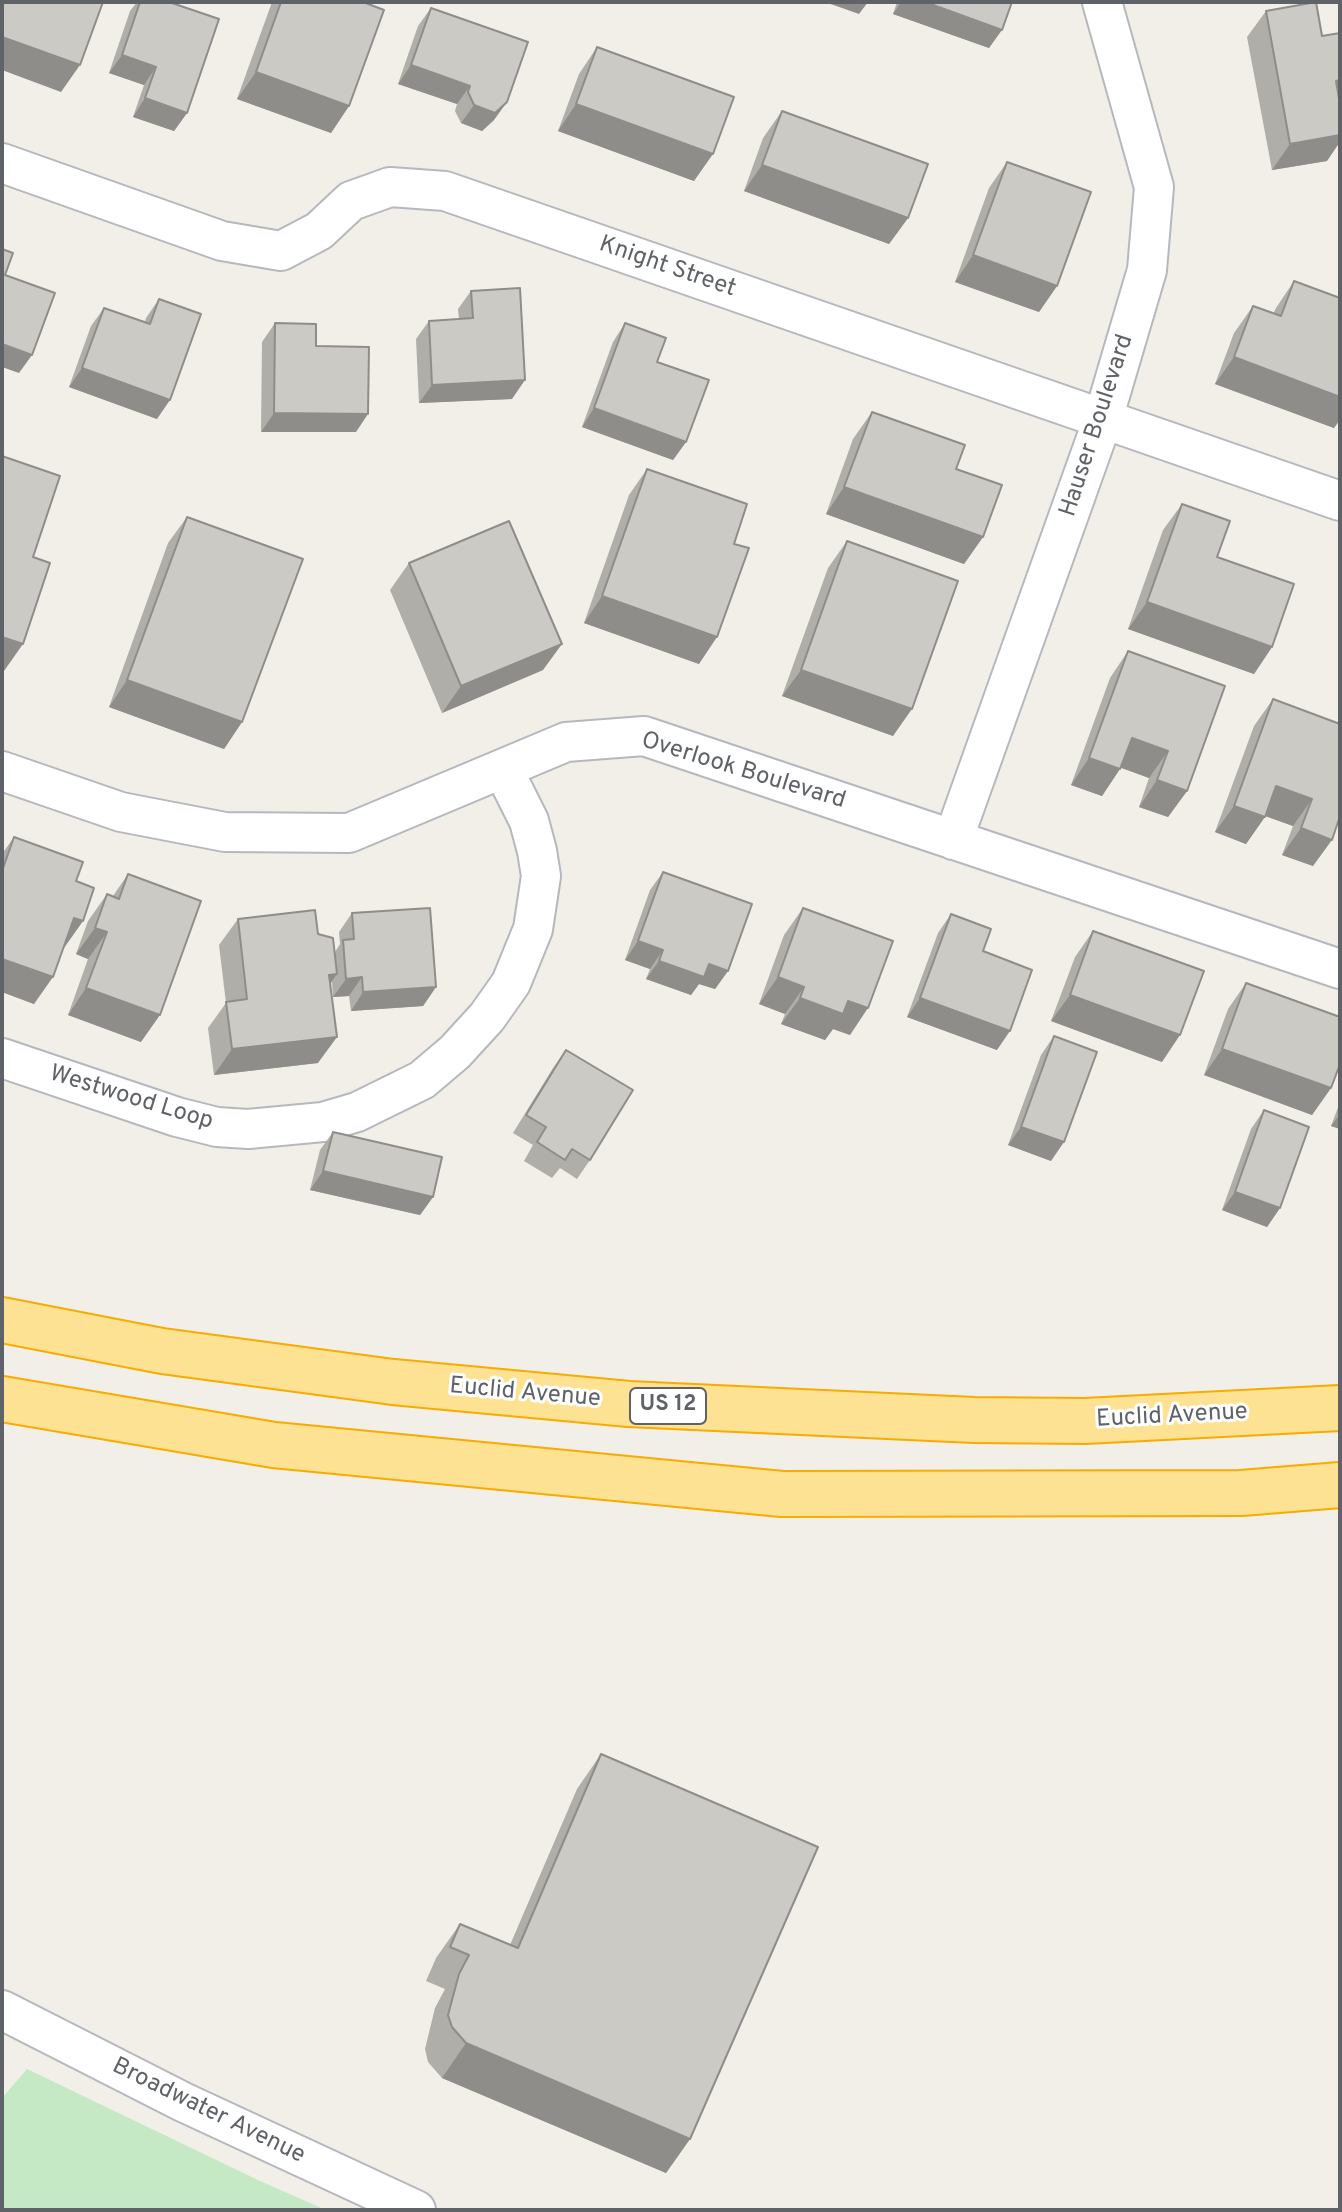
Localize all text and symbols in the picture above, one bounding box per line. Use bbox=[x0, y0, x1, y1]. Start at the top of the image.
street label: Knight Street bbox=[595, 231, 739, 305]
street label: Hauser Boulevard bbox=[1055, 331, 1141, 521]
street label: Overlook Boulevard bbox=[637, 727, 849, 817]
street label: Westwood Loop bbox=[46, 1060, 216, 1138]
street label: Euclid Avenue bbox=[448, 1373, 602, 1415]
road number: US 12 bbox=[630, 1388, 706, 1424]
street label: Euclid Avenue bbox=[1096, 1399, 1248, 1435]
street label: Broadwater Avenue bbox=[107, 2053, 309, 2171]

